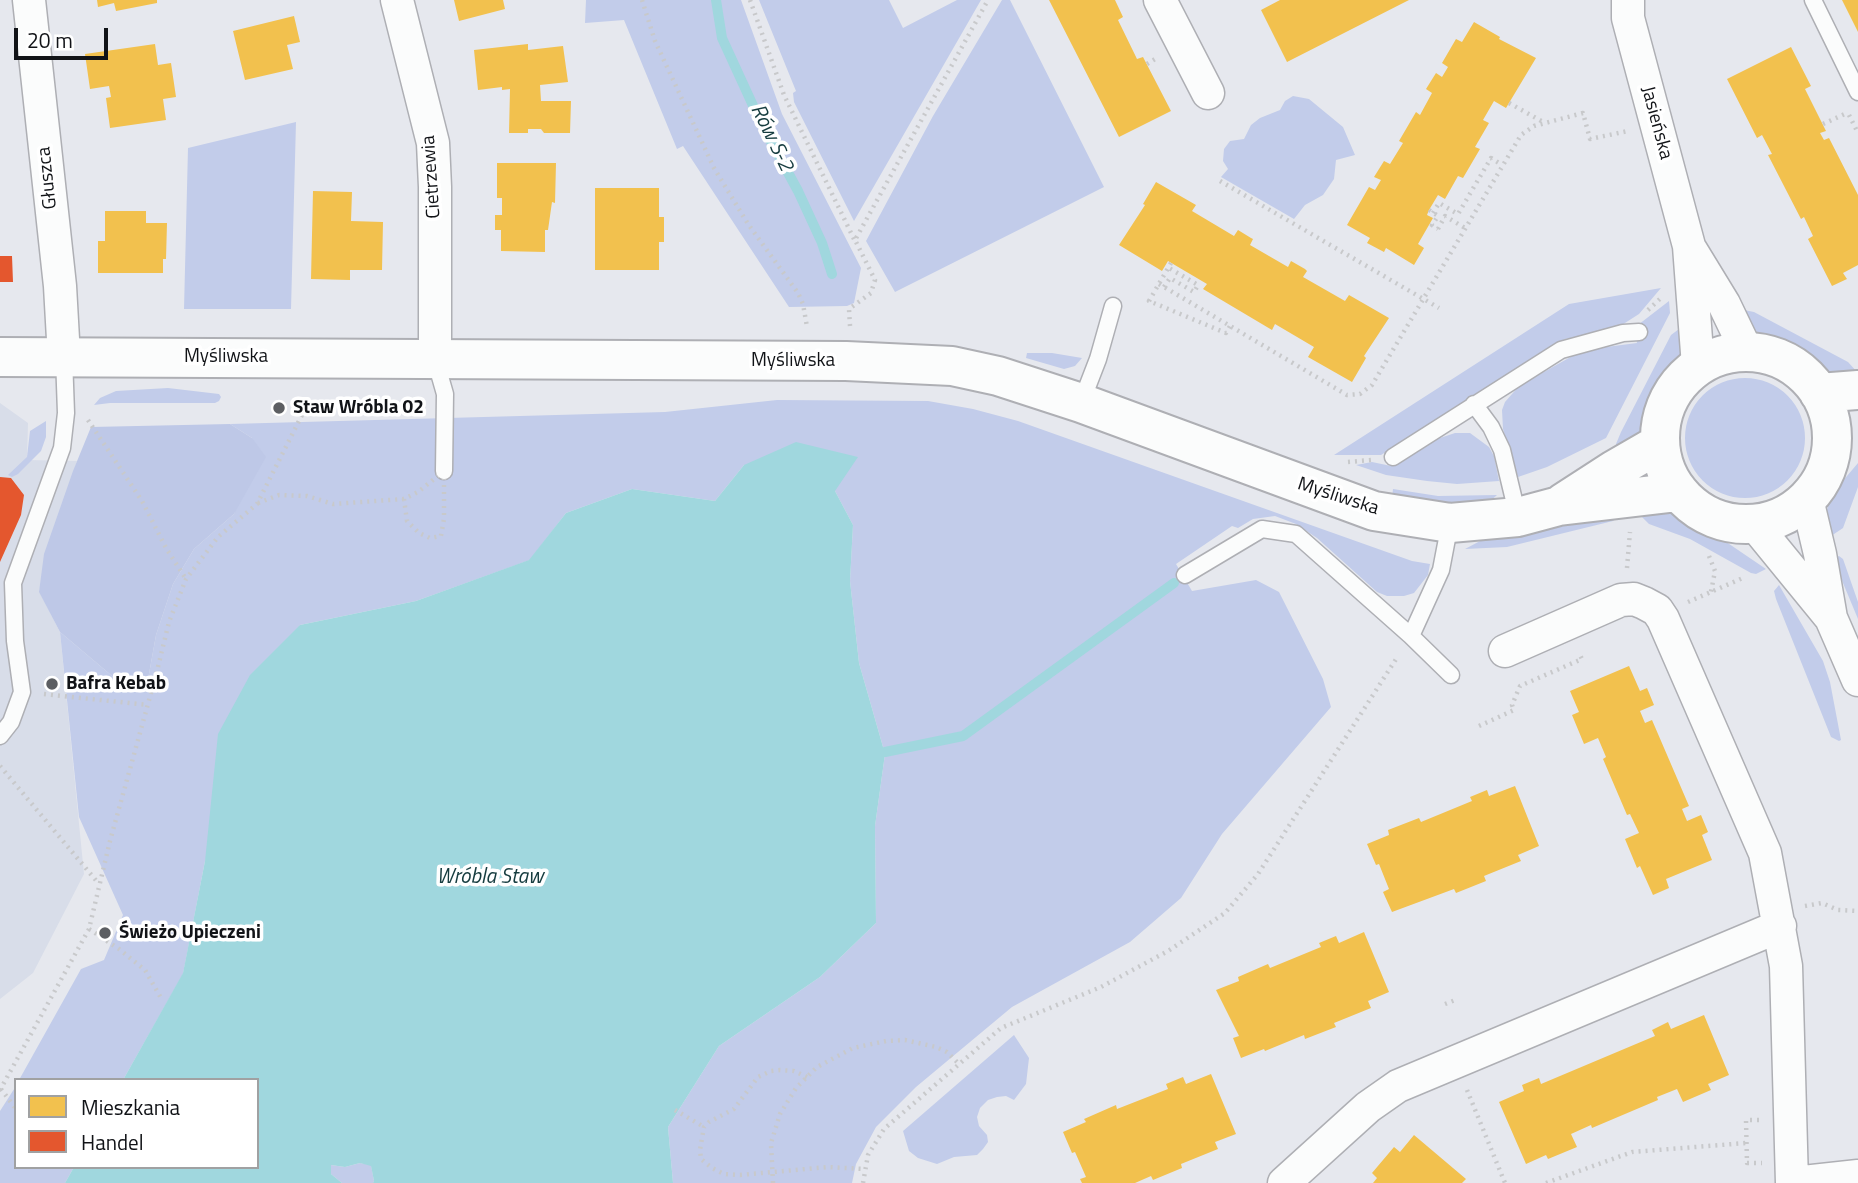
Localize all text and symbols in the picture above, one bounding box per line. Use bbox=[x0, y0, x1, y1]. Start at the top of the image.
scale bar bbox=[18, 14, 112, 58]
text: 20 m bbox=[27, 24, 73, 56]
street label: Jasieńska bbox=[1635, 84, 1677, 162]
water label: Rów S-2 bbox=[744, 100, 798, 176]
street label: Cietrzewia bbox=[418, 135, 446, 219]
street label: Głuszca bbox=[33, 146, 63, 210]
street label: Myśliwska bbox=[184, 346, 268, 368]
street label: Myśliwska bbox=[751, 350, 835, 372]
place label: Staw Wróbla 02 bbox=[293, 397, 424, 419]
marker: Staw Wróbla 02 bbox=[271, 400, 287, 416]
street label: Myśliwska bbox=[1294, 473, 1382, 521]
place label: Bafra Kebab bbox=[66, 673, 166, 695]
marker: Bafra Kebab bbox=[44, 676, 60, 692]
water label: Wróbla Staw bbox=[437, 865, 543, 891]
place label: Świeżo Upieczeni bbox=[119, 922, 261, 944]
marker: Świeżo Upieczeni bbox=[97, 925, 113, 941]
legend bbox=[14, 1078, 259, 1169]
text: Mieszkania bbox=[81, 1091, 180, 1123]
text: Handel bbox=[81, 1126, 144, 1158]

